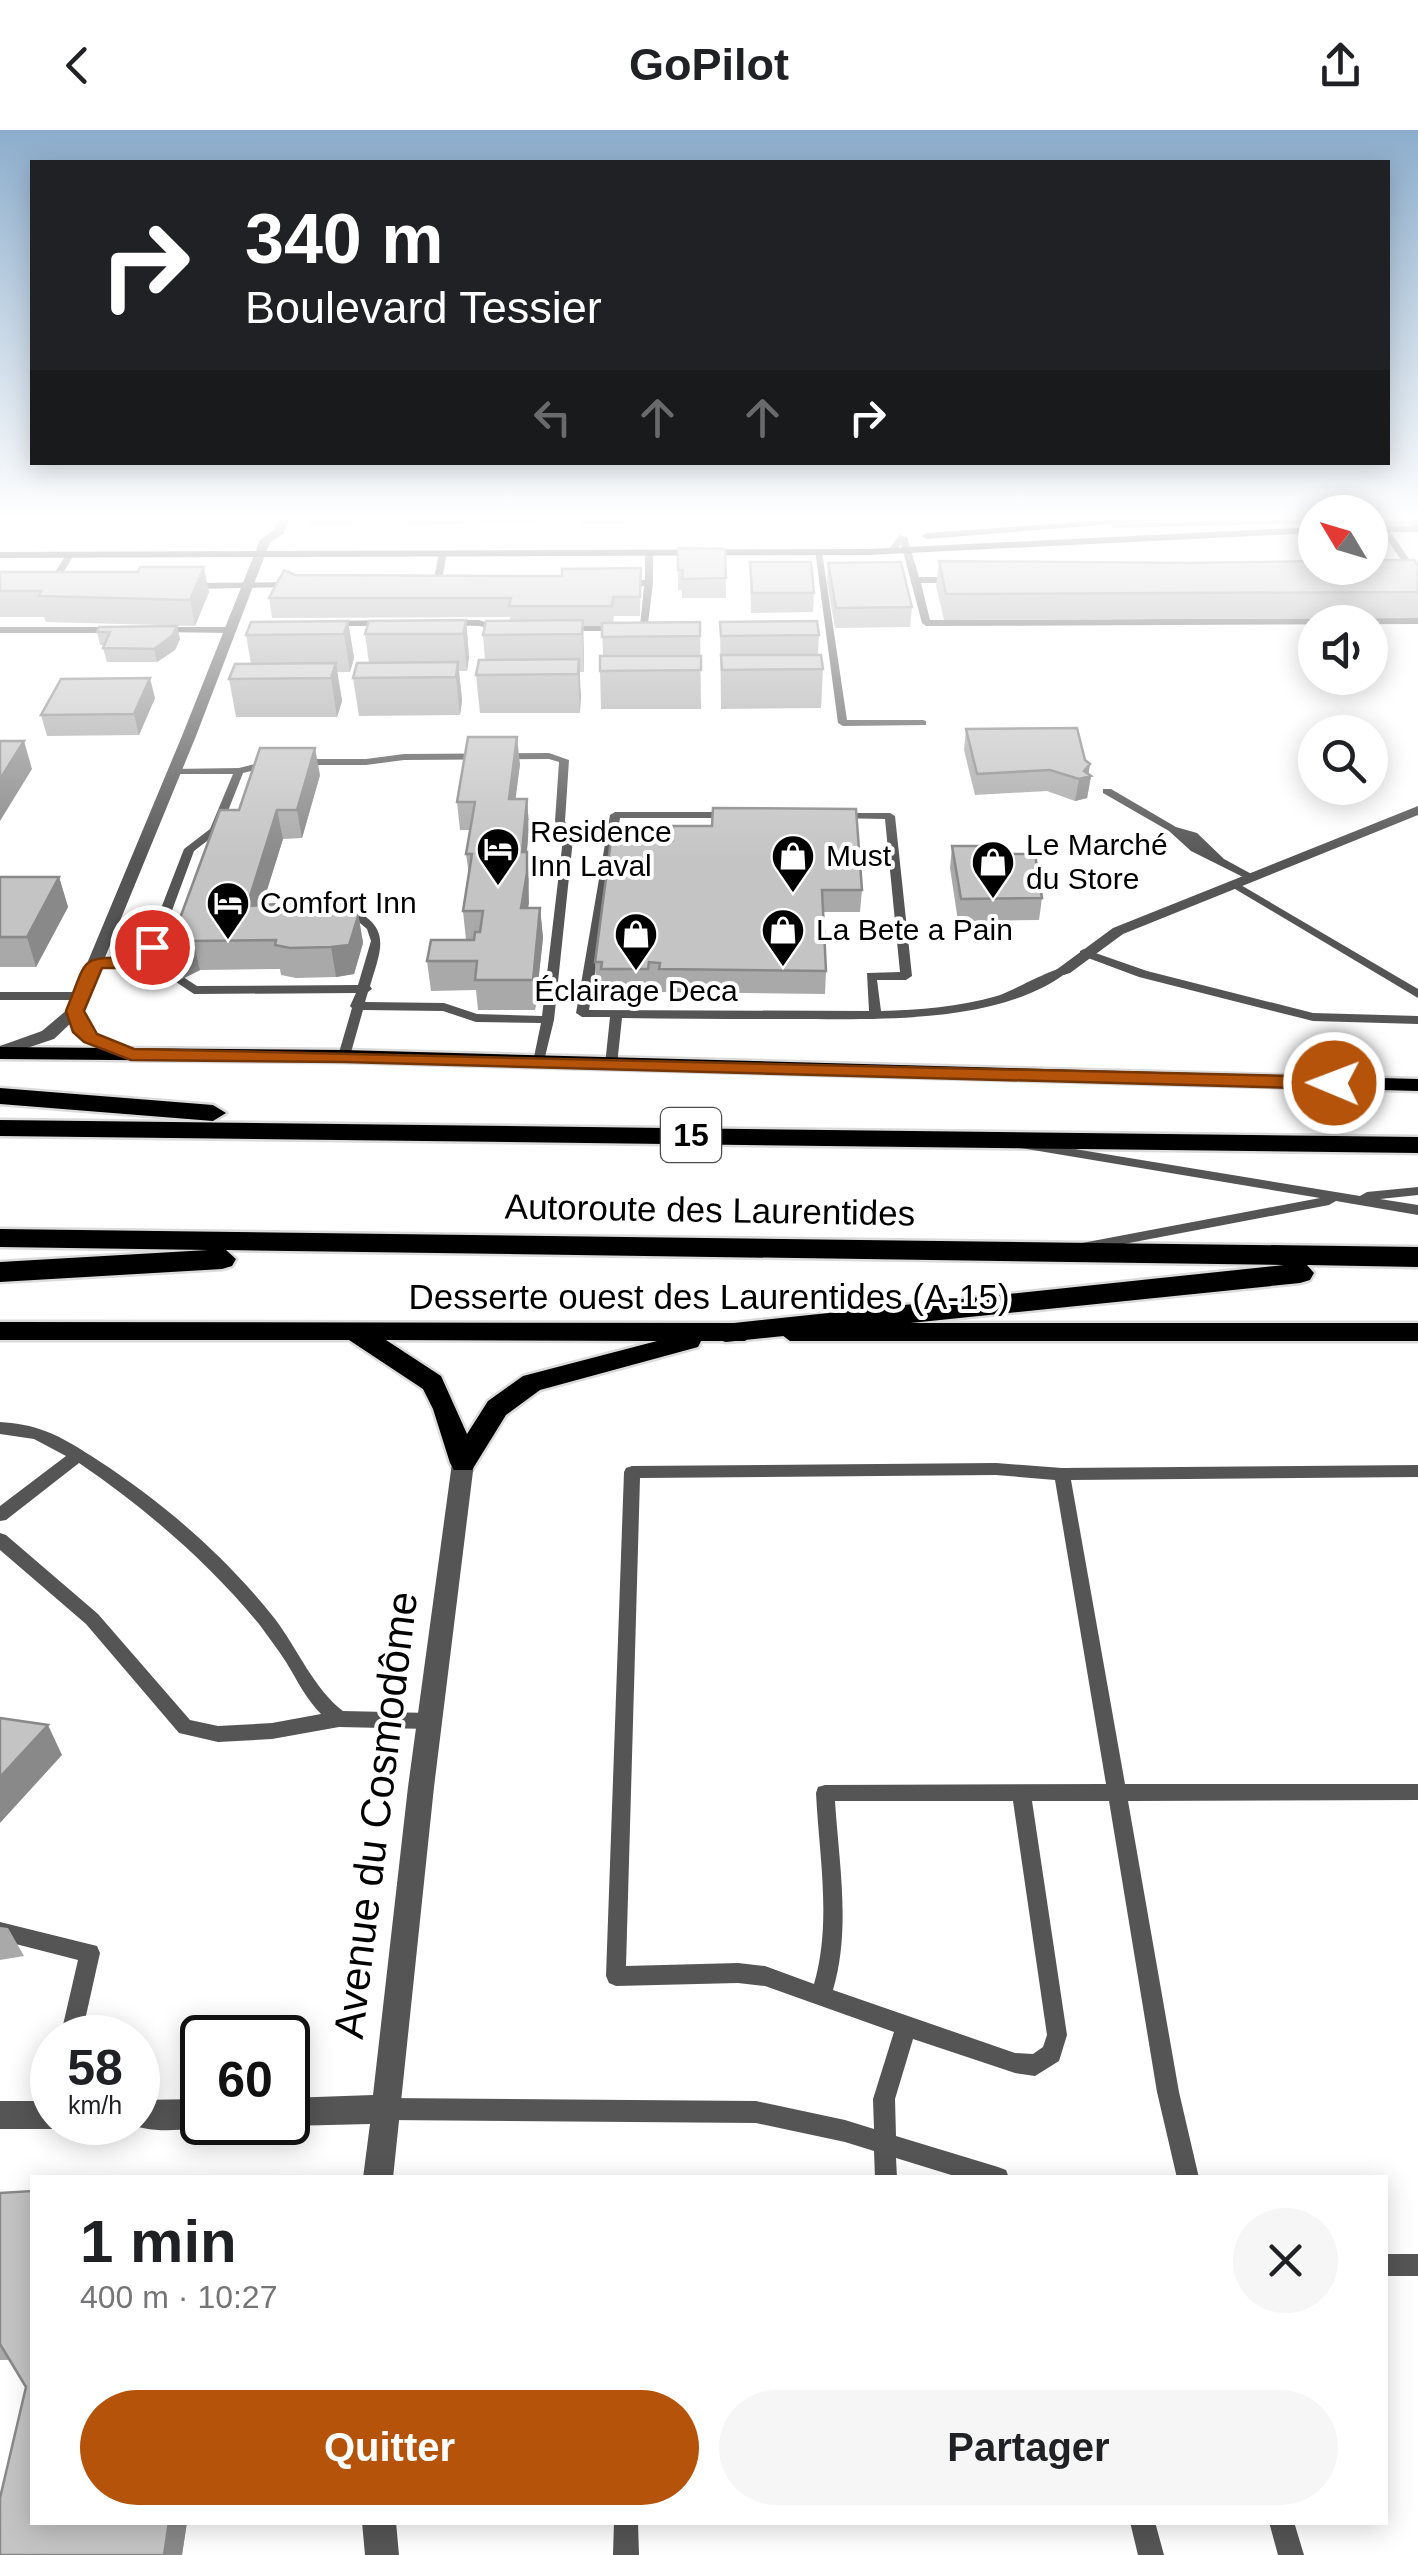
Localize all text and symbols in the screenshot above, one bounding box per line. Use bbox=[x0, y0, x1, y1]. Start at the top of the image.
icon: back bbox=[50, 38, 105, 93]
icon: share bbox=[1313, 38, 1368, 93]
text: GoPilot bbox=[629, 39, 789, 90]
icon: right bbox=[80, 200, 210, 330]
text: 340 m bbox=[245, 200, 443, 278]
text: Boulevard Tessier bbox=[245, 282, 602, 333]
icon: left bbox=[525, 390, 580, 445]
icon: ahead bbox=[630, 390, 685, 445]
icon: ahead bbox=[735, 390, 790, 445]
icon: right bbox=[840, 390, 895, 445]
north arrow bbox=[1298, 495, 1388, 585]
map controls bbox=[1298, 495, 1388, 805]
button: sound bbox=[1298, 605, 1388, 695]
button: search bbox=[1298, 715, 1388, 805]
place label: Residence Inn Laval bbox=[530, 815, 672, 882]
hotel icon: Residence Inn Laval bbox=[475, 826, 521, 887]
place label: Le Marché du Store bbox=[1026, 828, 1168, 895]
shop icon: Must bbox=[770, 833, 816, 894]
place label: Must bbox=[826, 839, 892, 872]
shop icon: Le Marché du Store bbox=[970, 839, 1016, 900]
hotel icon: Comfort Inn bbox=[205, 880, 251, 941]
place label: Comfort Inn bbox=[260, 886, 417, 919]
pin bbox=[110, 905, 195, 990]
shop icon: La Bete a Pain bbox=[760, 907, 806, 968]
shop icon: Éclairage Deca bbox=[613, 911, 659, 972]
place label: La Bete a Pain bbox=[816, 913, 1013, 946]
icon: arrive bbox=[125, 920, 180, 975]
place label: Éclairage Deca bbox=[534, 974, 738, 1007]
position arrow bbox=[1282, 1031, 1386, 1135]
road number: 15 bbox=[661, 1108, 721, 1162]
street label: Autoroute des Laurentides bbox=[504, 1186, 916, 1233]
street label: Desserte ouest des Laurentides (A-15) bbox=[408, 1277, 1010, 1316]
street label: Avenue du Cosmodôme bbox=[325, 1589, 426, 2041]
speed limit sign: 60 bbox=[180, 2015, 310, 2145]
text: 58 bbox=[67, 2040, 123, 2096]
text: km/h bbox=[68, 2091, 122, 2119]
text: 1 min bbox=[80, 2208, 237, 2275]
button: close bbox=[1233, 2208, 1338, 2313]
text: 400 m · 10:27 bbox=[80, 2279, 277, 2315]
button: Quitter bbox=[80, 2390, 699, 2505]
button: Partager bbox=[719, 2390, 1338, 2505]

